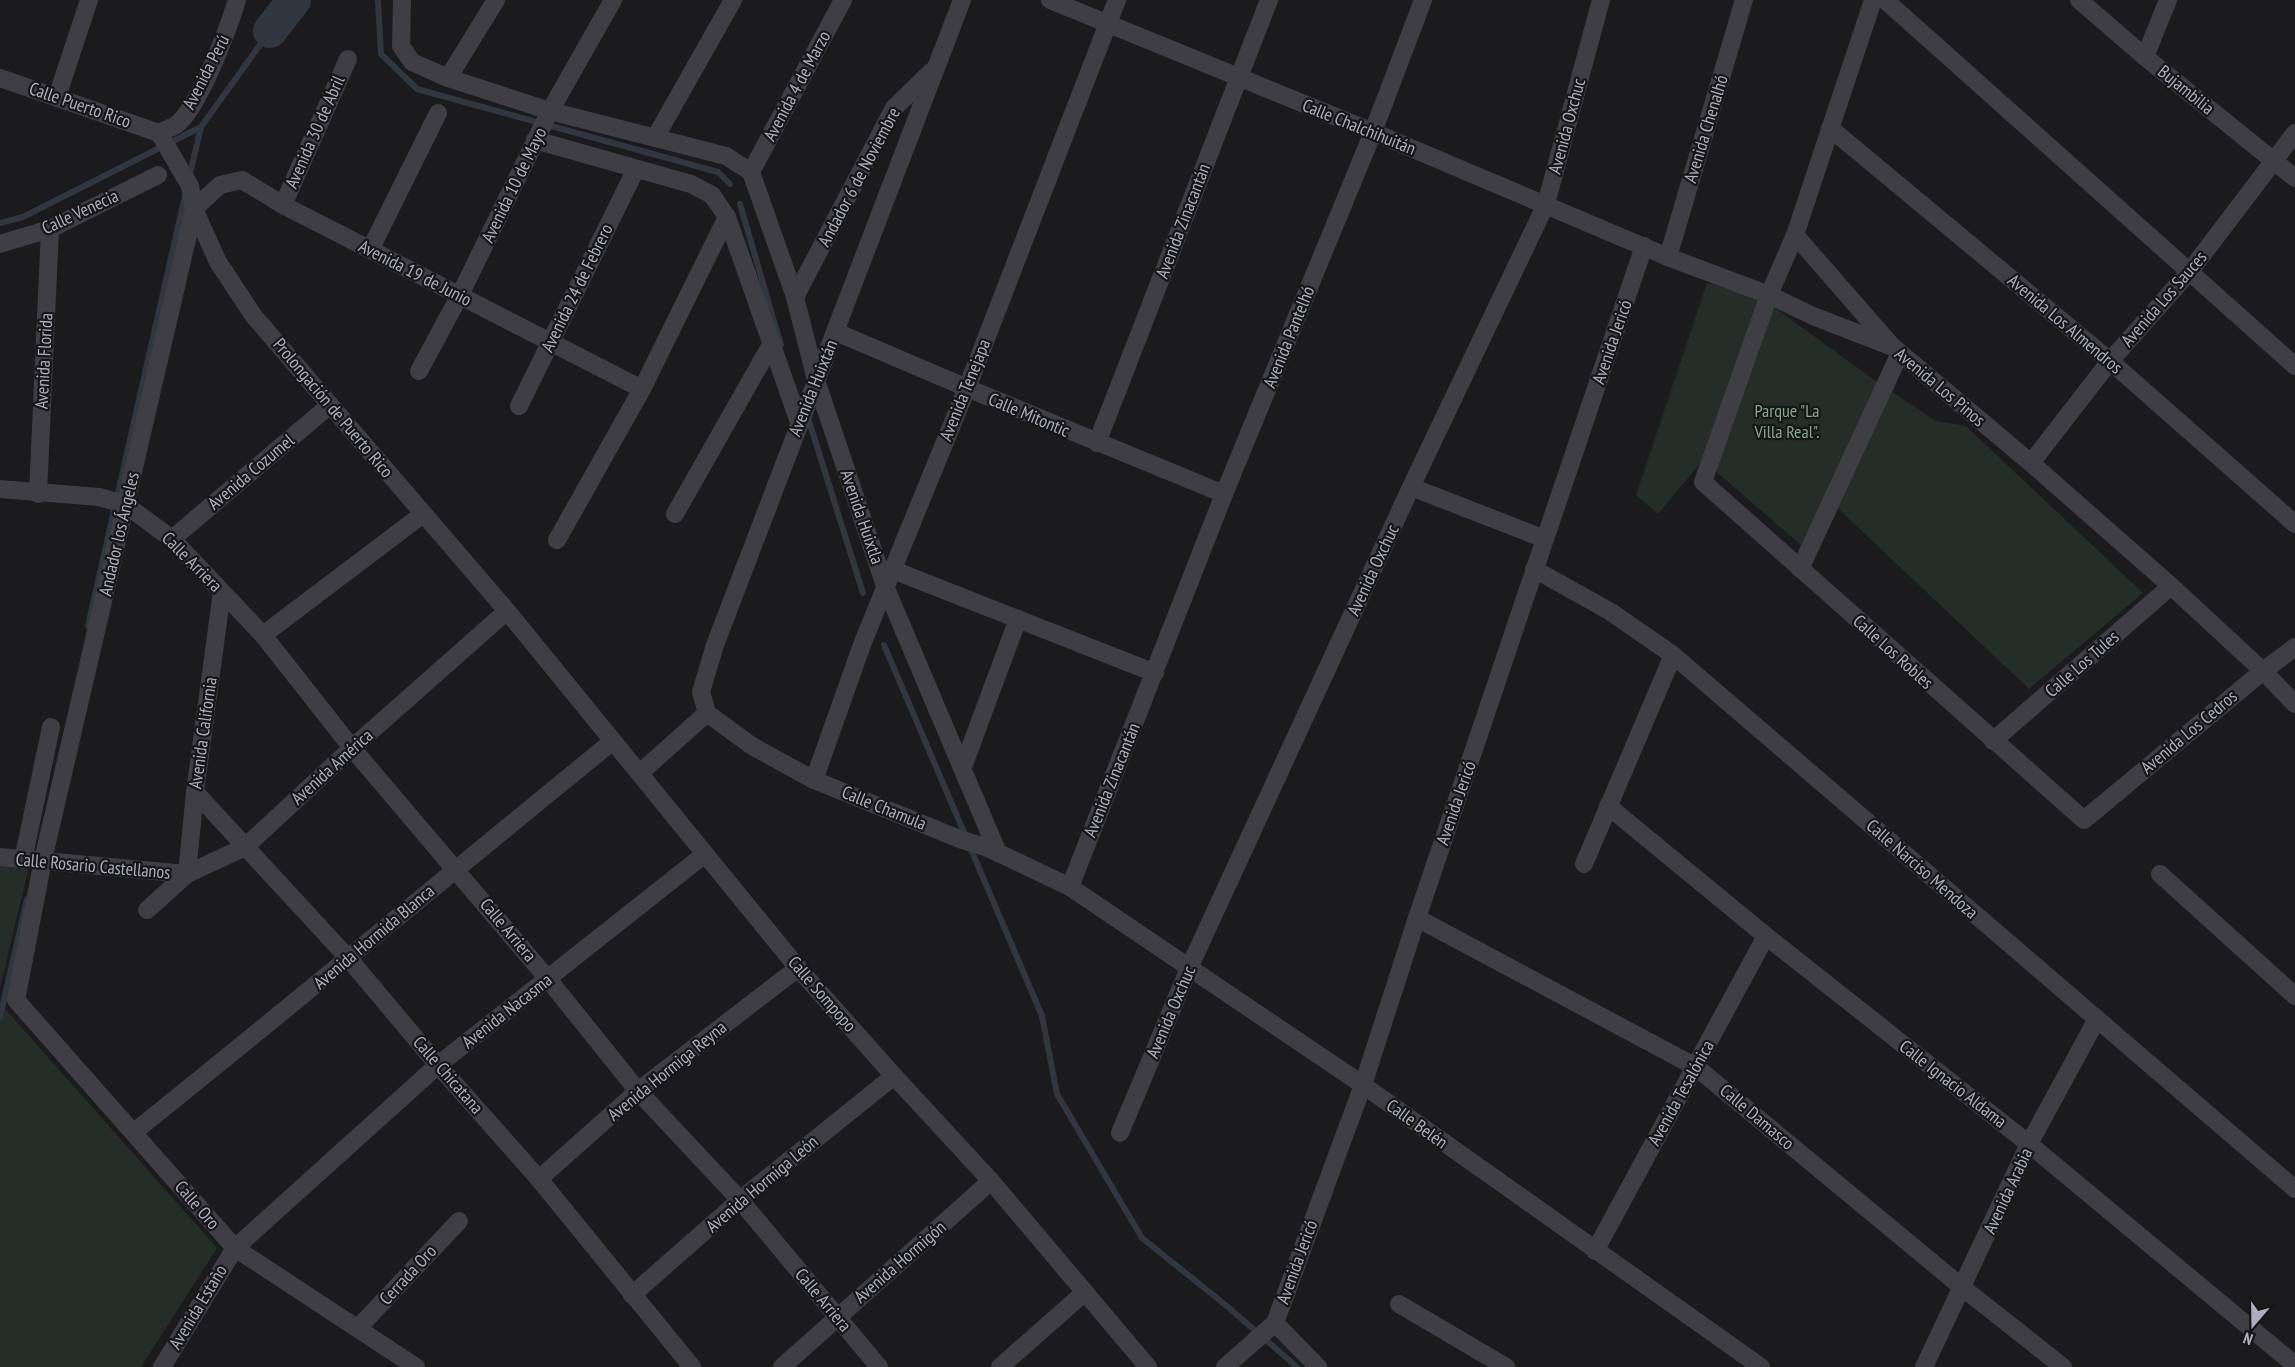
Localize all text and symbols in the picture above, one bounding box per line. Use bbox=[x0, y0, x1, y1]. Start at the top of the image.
street label: Avenida 4 de Marzo bbox=[758, 26, 835, 145]
street label: Avenida Perú bbox=[177, 31, 234, 113]
street label: Bujambilia bbox=[2153, 60, 2219, 119]
street label: Avenida 30 de Abril bbox=[279, 71, 350, 192]
street label: Avenida Chenalhó bbox=[1678, 72, 1733, 186]
street label: Avenida Oxchuc bbox=[1543, 75, 1590, 176]
street label: Calle Puerto Rico bbox=[26, 76, 134, 133]
street label: Calle Chalchihuitán bbox=[1299, 93, 1419, 160]
street label: Andador 6 de Noviembre bbox=[812, 103, 905, 250]
street label: Avenida 10 de Mayo bbox=[476, 123, 551, 246]
street label: Avenida Zinacantán bbox=[1150, 160, 1215, 282]
street label: Calle Venecia bbox=[38, 184, 122, 239]
street label: Avenida 24 de Febrero bbox=[536, 220, 618, 356]
street label: Avenida 19 de Junio bbox=[355, 234, 476, 311]
street label: Avenida Los Sauces bbox=[2116, 246, 2212, 351]
street label: Avenida Los Almendros bbox=[2003, 269, 2128, 378]
street label: Avenida Pantelhó bbox=[1258, 282, 1319, 391]
street label: Avenida Jericó bbox=[1586, 297, 1637, 387]
street label: Avenida Florida bbox=[29, 312, 58, 410]
street label: Prolongación de Puerto Rico bbox=[268, 333, 399, 482]
street label: Avenida Huixtán bbox=[783, 336, 842, 439]
street label: Avenida Tenejapa bbox=[934, 336, 995, 444]
street label: Avenida Los Pinos bbox=[1890, 342, 1990, 431]
street label: Calle Mitontic bbox=[985, 387, 1074, 442]
park label: Parque "La Villa Real". bbox=[1754, 399, 1820, 443]
street label: Avenida Cozumel bbox=[203, 428, 299, 514]
street label: Avenida Huixtla bbox=[836, 467, 889, 567]
street label: Andador los Ángeles bbox=[93, 470, 144, 598]
street label: Avenida Oxchuc bbox=[1341, 520, 1404, 619]
street label: Calle Arriera bbox=[157, 527, 227, 597]
street label: Calle Los Robles bbox=[1848, 609, 1938, 694]
street label: Calle Los Tules bbox=[2040, 625, 2123, 702]
street label: Avenida California bbox=[183, 676, 222, 790]
street label: Avenida Los Cedros bbox=[2136, 685, 2242, 779]
street label: Avenida Zinacantán bbox=[1078, 719, 1145, 840]
street label: Avenida América bbox=[286, 724, 377, 810]
street label: Avenida Jericó bbox=[1430, 758, 1481, 848]
street label: Calle Chamula bbox=[839, 780, 930, 835]
street label: Calle Narciso Mendoza bbox=[1862, 814, 1983, 923]
street label: Calle Rosario Castellanos bbox=[15, 847, 171, 884]
street label: Avenida Hormida Blanca bbox=[308, 879, 439, 994]
street label: Calle Arriera bbox=[475, 893, 542, 966]
street label: Calle Sompopo bbox=[783, 951, 862, 1037]
street label: Avenida Oxchuc bbox=[1141, 962, 1201, 1061]
street label: Avenida Nacasma bbox=[457, 968, 557, 1053]
street label: Avenida Hormiga Reyna bbox=[602, 1016, 731, 1126]
street label: Calle Chicatana bbox=[408, 1031, 488, 1118]
street label: Calle Ignacio Aldama bbox=[1895, 1035, 2012, 1133]
street label: Avenida Tesalónica bbox=[1642, 1036, 1719, 1149]
street label: Calle Damasco bbox=[1715, 1079, 1799, 1155]
street label: Calle Belén bbox=[1382, 1094, 1452, 1154]
street label: Avenida Hormiga León bbox=[701, 1130, 822, 1237]
street label: Avenida Arabia bbox=[1978, 1144, 2037, 1237]
street label: Calle Oro bbox=[170, 1175, 225, 1234]
street label: Avenida Hormigón bbox=[849, 1215, 950, 1308]
street label: Avenida Jericó bbox=[1271, 1217, 1322, 1307]
street label: Cerrada Oro bbox=[374, 1240, 441, 1309]
street label: Avenida Estaño bbox=[163, 1260, 232, 1353]
street label: Calle Arriera bbox=[790, 1263, 857, 1336]
north arrow bbox=[2223, 1295, 2283, 1355]
text: N bbox=[2240, 1328, 2255, 1350]

